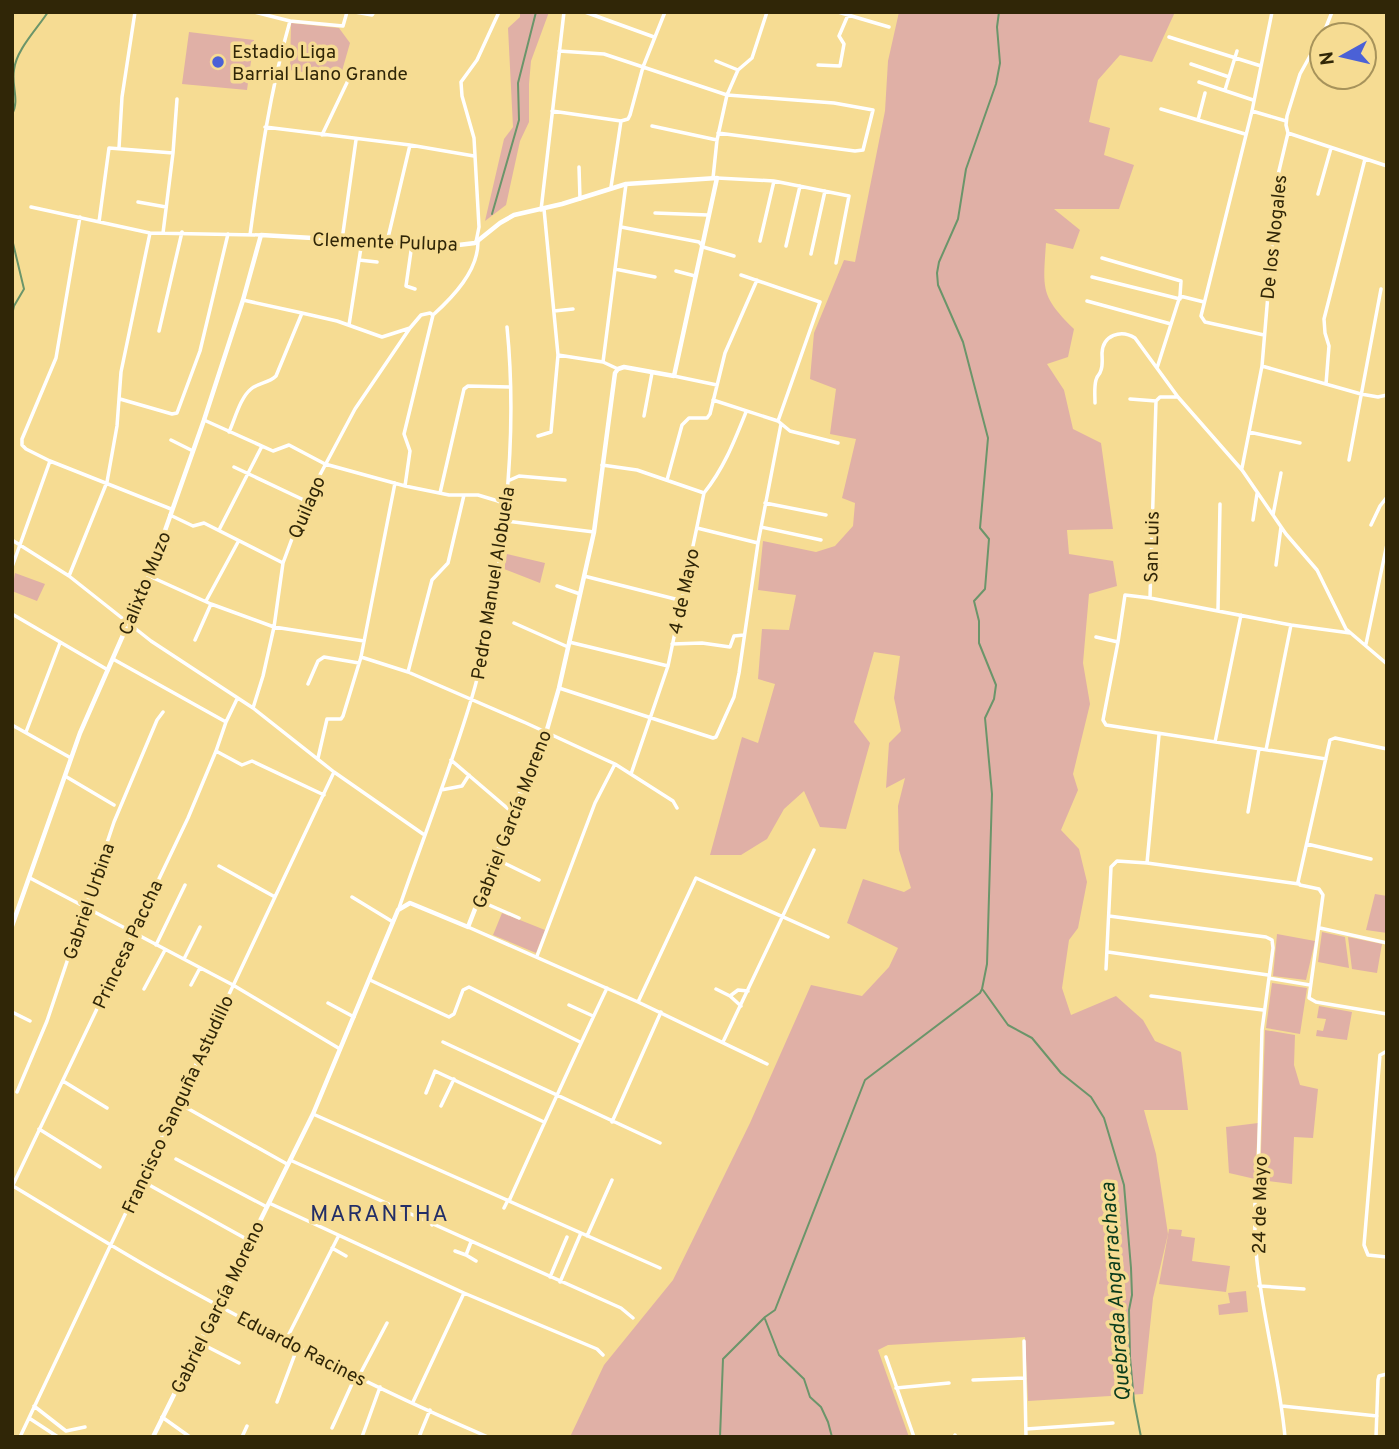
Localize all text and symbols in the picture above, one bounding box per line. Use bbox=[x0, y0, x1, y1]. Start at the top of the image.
north arrow bbox=[1308, 21, 1378, 91]
place label: Estadio Liga Barrial Llano Grande bbox=[232, 41, 408, 87]
text: N bbox=[1315, 50, 1341, 67]
marker: Estadio Liga Barrial Llano Grande bbox=[210, 54, 226, 70]
street label: De los Nogales bbox=[1257, 174, 1293, 301]
street label: Clemente Pulupa bbox=[312, 228, 458, 258]
street label: Quilago bbox=[284, 473, 332, 543]
street label: Pedro Manuel Alobuela bbox=[467, 485, 521, 682]
street label: San Luis bbox=[1140, 511, 1166, 583]
street label: Calixto Muzo bbox=[114, 528, 178, 639]
street label: 4 de Mayo bbox=[664, 546, 706, 636]
street label: Gabriel García Moreno bbox=[468, 727, 558, 912]
street label: Gabriel Urbina bbox=[59, 840, 121, 963]
street label: Princesa Paccha bbox=[88, 876, 169, 1013]
street label: Francisco Sanguña Astudillo bbox=[118, 992, 240, 1218]
street label: 24 de Mayo bbox=[1248, 1156, 1274, 1254]
water label: Quebrada Angarrachaca bbox=[1095, 1181, 1138, 1402]
district label: MARANTHA bbox=[310, 1201, 450, 1230]
street label: Gabriel García Moreno bbox=[167, 1218, 271, 1398]
street label: Eduardo Racines bbox=[232, 1307, 370, 1393]

